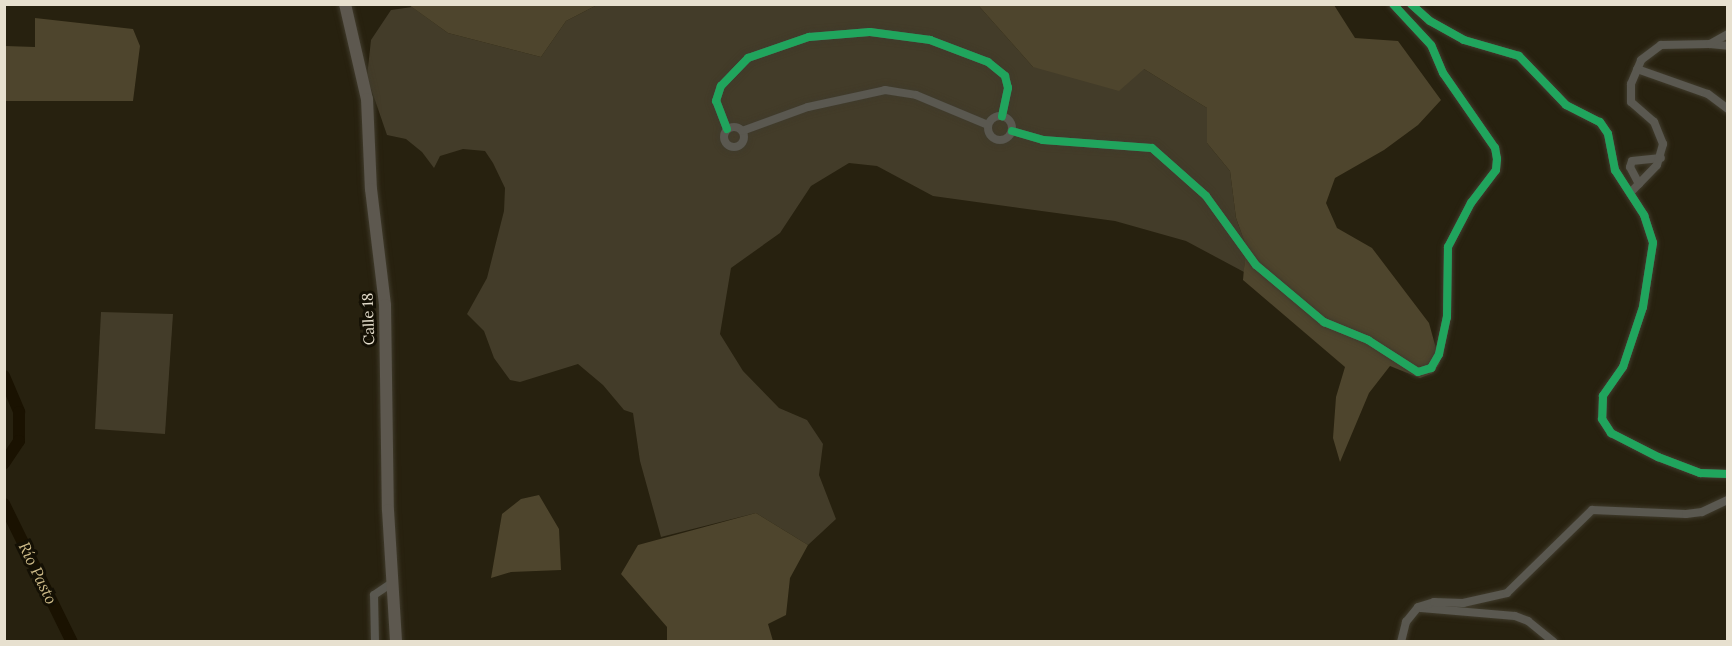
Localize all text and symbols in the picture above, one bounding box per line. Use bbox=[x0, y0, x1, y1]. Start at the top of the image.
street label: Calle 18 bbox=[358, 293, 378, 345]
water label: Río Pasto bbox=[15, 539, 61, 607]

